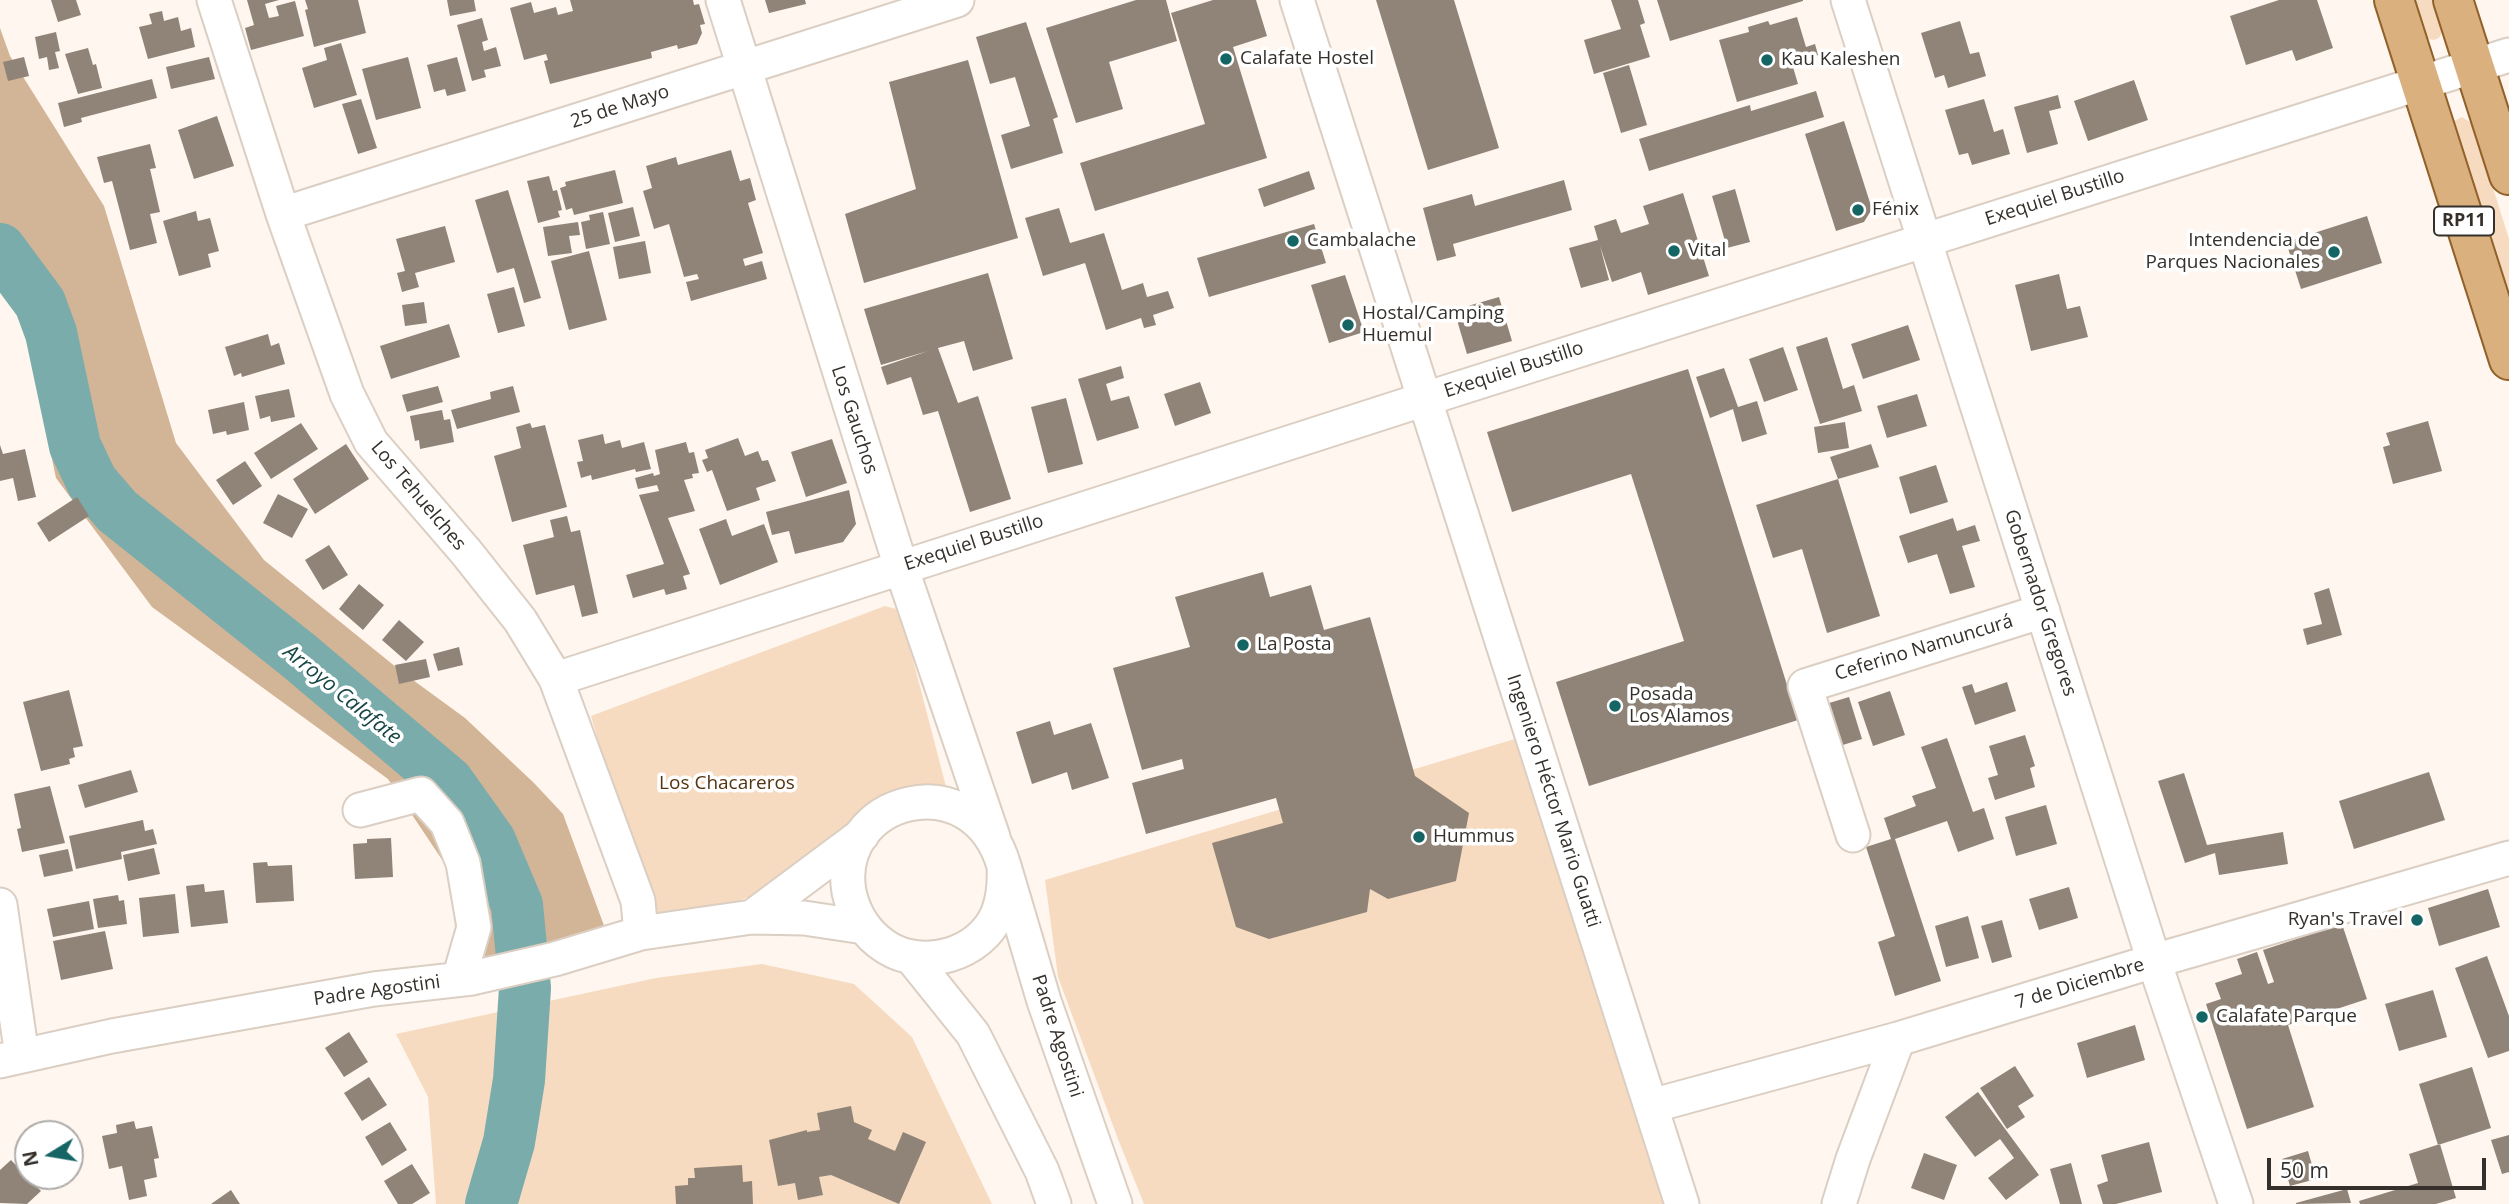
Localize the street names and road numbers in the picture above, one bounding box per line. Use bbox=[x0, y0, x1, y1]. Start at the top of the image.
street label: 25 de Mayo bbox=[568, 80, 672, 134]
street label: Exequiel Bustillo bbox=[1982, 165, 2128, 231]
road number: RP11 bbox=[2434, 206, 2494, 236]
street label: Exequiel Bustillo bbox=[1441, 337, 1587, 403]
street label: Los Gauchos bbox=[826, 363, 882, 477]
street label: Los Tehuelches bbox=[366, 437, 470, 555]
street label: Gobernador Gregores bbox=[1999, 507, 2081, 699]
street label: Exequiel Bustillo bbox=[901, 510, 1047, 576]
street label: Ceferino Namuncurá bbox=[1832, 610, 2016, 686]
street label: Ingeniero Héctor Mario Guatti bbox=[1501, 672, 1605, 930]
street label: 7 de Diciembre bbox=[2013, 954, 2147, 1014]
street label: Padre Agostini bbox=[312, 971, 442, 1011]
street label: Padre Agostini bbox=[1026, 972, 1088, 1100]

